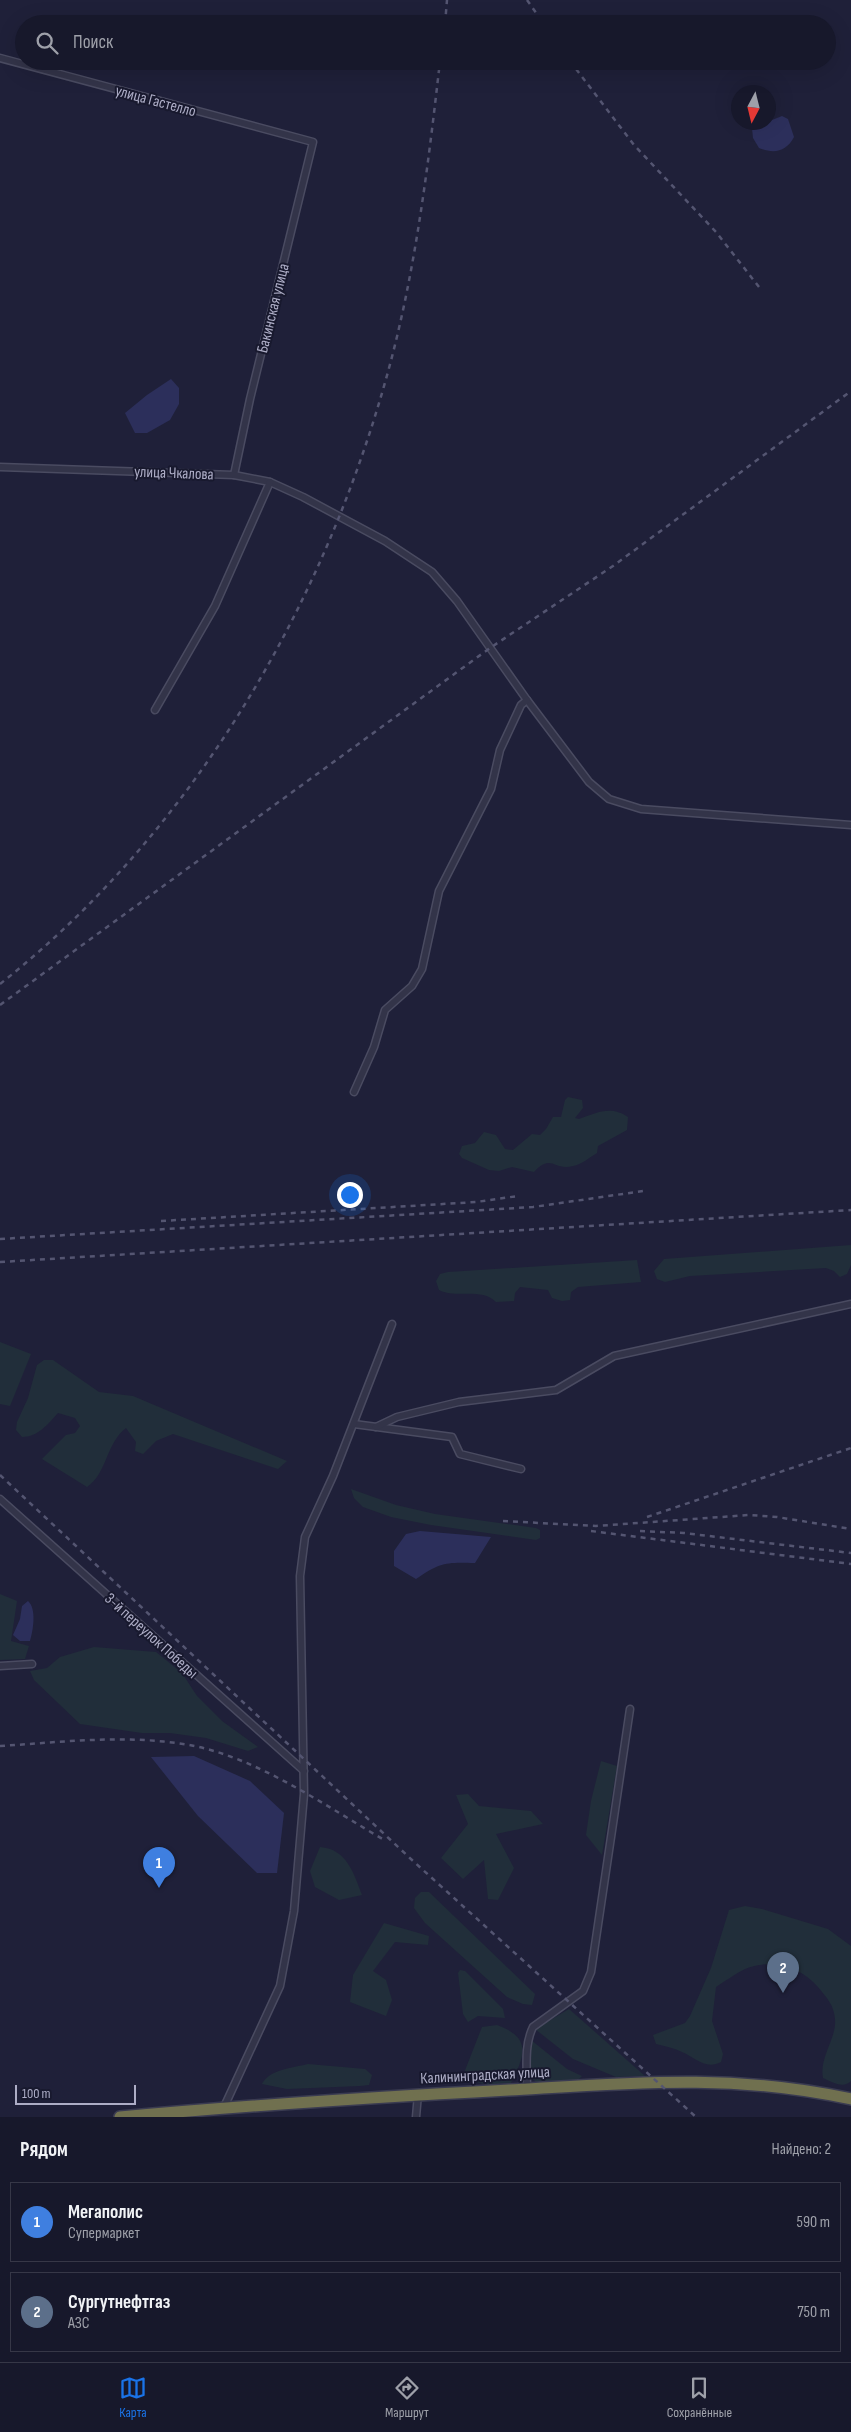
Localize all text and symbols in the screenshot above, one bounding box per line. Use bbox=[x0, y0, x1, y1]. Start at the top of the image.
search box bbox=[15, 15, 836, 70]
icon: search bbox=[33, 29, 61, 57]
text: Поиск bbox=[73, 31, 113, 54]
street label: улица Гастелло bbox=[113, 82, 198, 121]
north arrow bbox=[731, 85, 776, 130]
street label: Бакинская улица bbox=[253, 262, 294, 355]
street label: улица Чкалова bbox=[134, 463, 214, 484]
your location bbox=[337, 1182, 363, 1208]
street label: 3-й переулок Победы bbox=[101, 1589, 201, 1683]
pin: 1 bbox=[143, 1847, 175, 1888]
pin: 2 bbox=[767, 1952, 799, 1993]
street label: Калининградская улица bbox=[420, 2063, 550, 2088]
scale bar bbox=[15, 2082, 136, 2105]
text: 100 m bbox=[22, 2085, 51, 2102]
text: Рядом bbox=[20, 2137, 68, 2162]
text: Найдено: 2 bbox=[772, 2140, 831, 2159]
text: Мегаполис bbox=[68, 2201, 143, 2224]
text: 1 bbox=[34, 2213, 40, 2232]
text: 590 m bbox=[797, 2213, 830, 2232]
text: Супермаркет bbox=[68, 2224, 140, 2243]
text: Сургутнефтгаз bbox=[68, 2291, 170, 2314]
text: 2 bbox=[33, 2303, 41, 2322]
text: 750 m bbox=[797, 2303, 830, 2322]
text: АЗС bbox=[68, 2314, 90, 2333]
tab: Карта bbox=[119, 2374, 147, 2421]
tab: Маршрут bbox=[385, 2374, 429, 2421]
tab: Сохранённые bbox=[667, 2374, 732, 2421]

